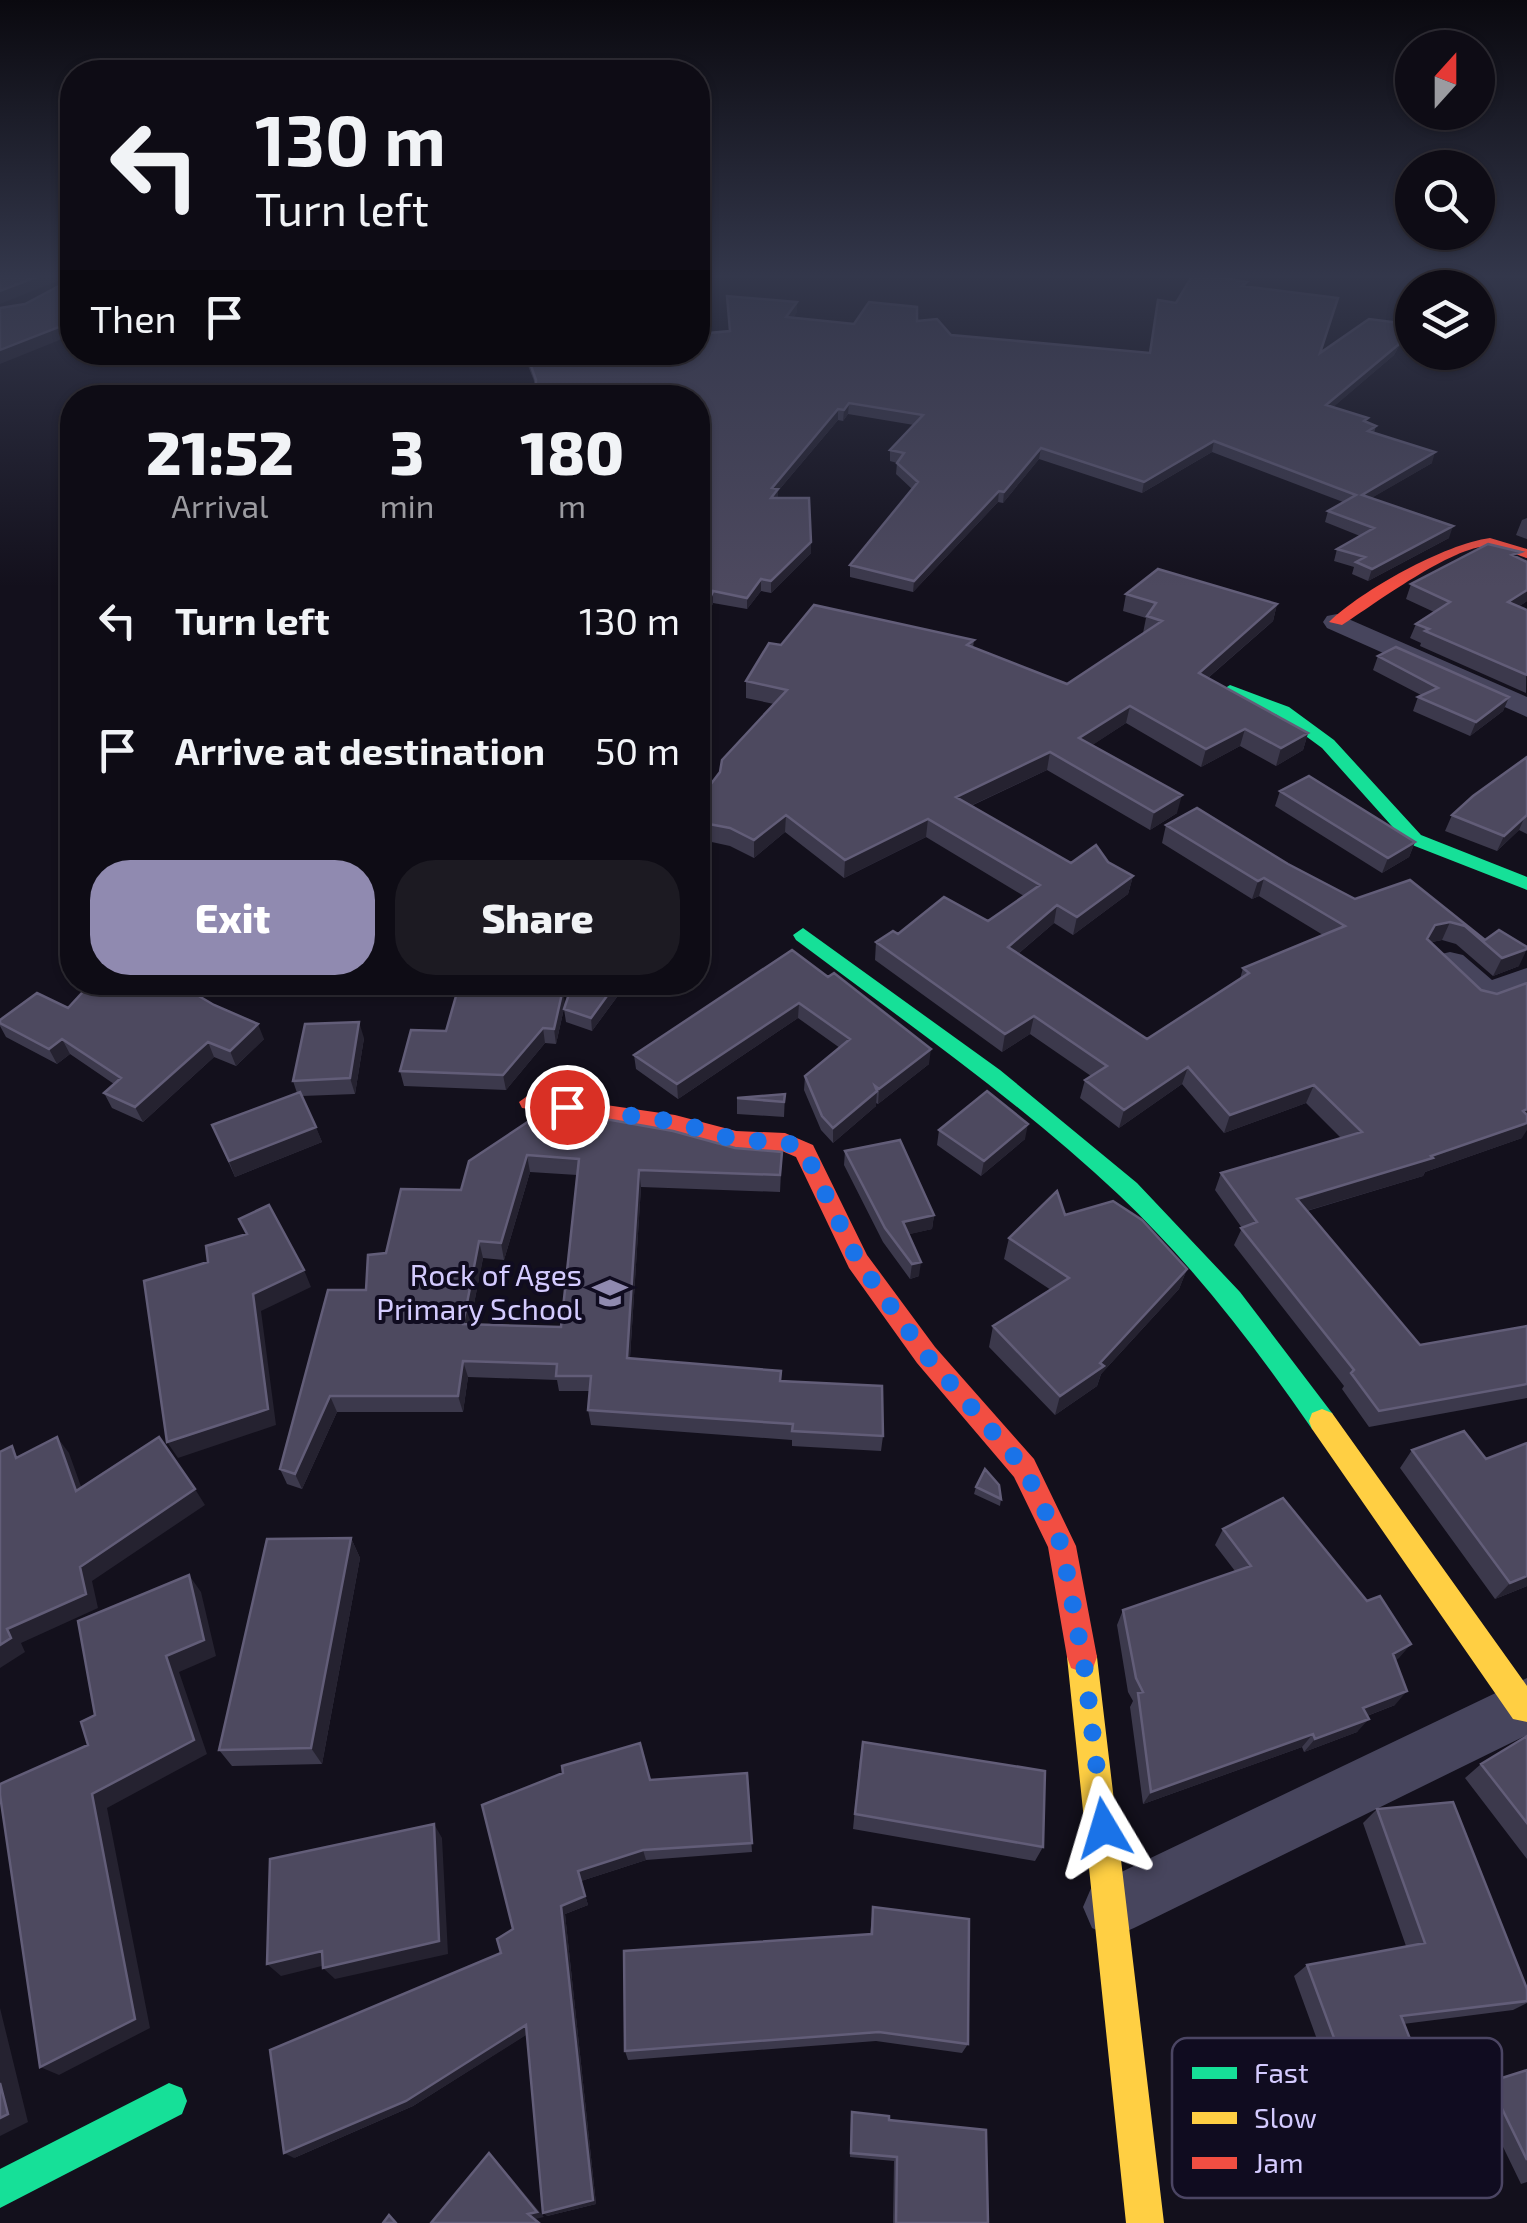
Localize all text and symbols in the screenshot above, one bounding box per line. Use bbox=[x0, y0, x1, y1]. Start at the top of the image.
north arrow bbox=[1395, 30, 1495, 130]
map controls bbox=[1395, 30, 1495, 370]
text: 130 m bbox=[255, 96, 446, 180]
icon: left bbox=[90, 100, 220, 230]
button: search bbox=[1395, 150, 1495, 250]
text: Turn left bbox=[255, 181, 429, 235]
button: layers bbox=[1395, 270, 1495, 370]
icon: arrive bbox=[197, 290, 252, 345]
text: Then bbox=[90, 295, 177, 341]
text: 21:52 bbox=[146, 415, 294, 487]
text: 3 bbox=[390, 415, 424, 487]
text: 180 bbox=[520, 415, 624, 487]
text: Arrival bbox=[171, 486, 269, 524]
text: min bbox=[380, 486, 434, 524]
text: m bbox=[558, 486, 586, 524]
icon: left bbox=[90, 593, 145, 648]
text: Turn left bbox=[175, 597, 330, 643]
text: 130 m bbox=[579, 597, 680, 643]
icon: arrive bbox=[90, 723, 145, 778]
text: Arrive at destination bbox=[175, 727, 545, 773]
text: 50 m bbox=[595, 727, 680, 773]
button: Exit bbox=[90, 860, 375, 975]
button: Share bbox=[395, 860, 680, 975]
pin bbox=[525, 1065, 610, 1150]
icon: arrive bbox=[540, 1080, 595, 1135]
place label: Rock of Ages Primary School bbox=[376, 1256, 582, 1326]
school or university icon: Rock of Ages Primary School bbox=[591, 1274, 629, 1312]
position arrow bbox=[1052, 1776, 1156, 1880]
legend bbox=[1172, 2038, 1502, 2198]
text: Fast bbox=[1254, 2055, 1309, 2089]
text: Slow bbox=[1254, 2100, 1317, 2134]
text: Jam bbox=[1254, 2145, 1303, 2179]

